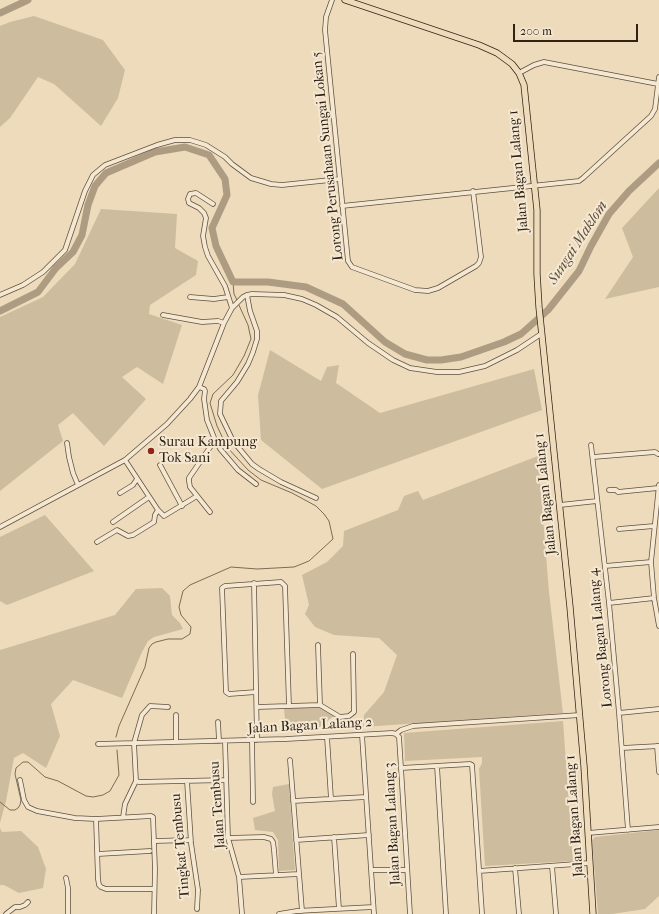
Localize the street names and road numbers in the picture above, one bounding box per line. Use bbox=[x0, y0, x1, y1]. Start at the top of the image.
street label: Lorong Perusahaan Sungai Lokan 5 bbox=[309, 51, 347, 261]
street label: Jalan Bagan Lalang 1 bbox=[505, 109, 533, 233]
street label: Jalan Bagan Lalang 1 bbox=[531, 432, 561, 556]
street label: Lorong Bagan Lalang 4 bbox=[585, 568, 617, 708]
street label: Jalan Bagan Lalang 2 bbox=[247, 714, 373, 738]
street label: Jalan Bagan Lalang 1 bbox=[562, 754, 588, 878]
street label: Jalan Tembusu bbox=[207, 761, 229, 849]
street label: Jalan Bagan Lalang 3 bbox=[381, 762, 405, 886]
street label: Tingkat Tembusu bbox=[168, 793, 194, 899]

